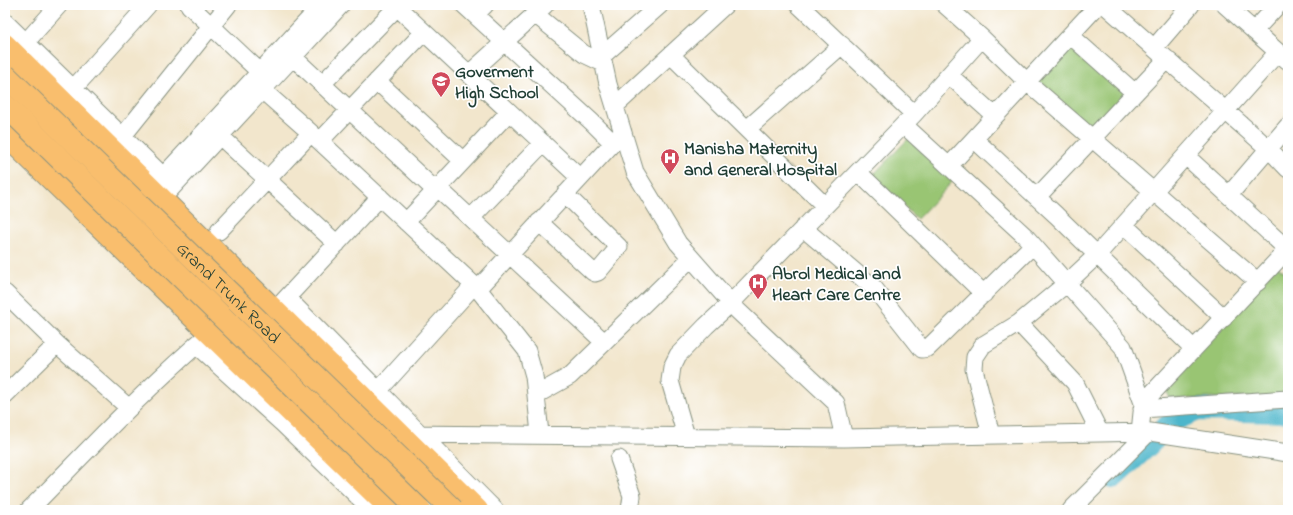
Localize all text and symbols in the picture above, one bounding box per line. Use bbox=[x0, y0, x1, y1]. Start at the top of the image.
place label: Goverment High School bbox=[455, 60, 538, 108]
school or university icon: Goverment High School bbox=[430, 70, 452, 98]
place label: Manisha Maternity and General Hospital bbox=[684, 137, 837, 184]
hospital icon: Manisha Maternity and General Hospital bbox=[659, 147, 681, 175]
street label: Grand Trunk Road bbox=[169, 237, 286, 351]
place label: Abrol Medical and Heart Care Centre bbox=[772, 262, 902, 309]
hospital icon: Abrol Medical and Heart Care Centre bbox=[747, 272, 769, 300]

